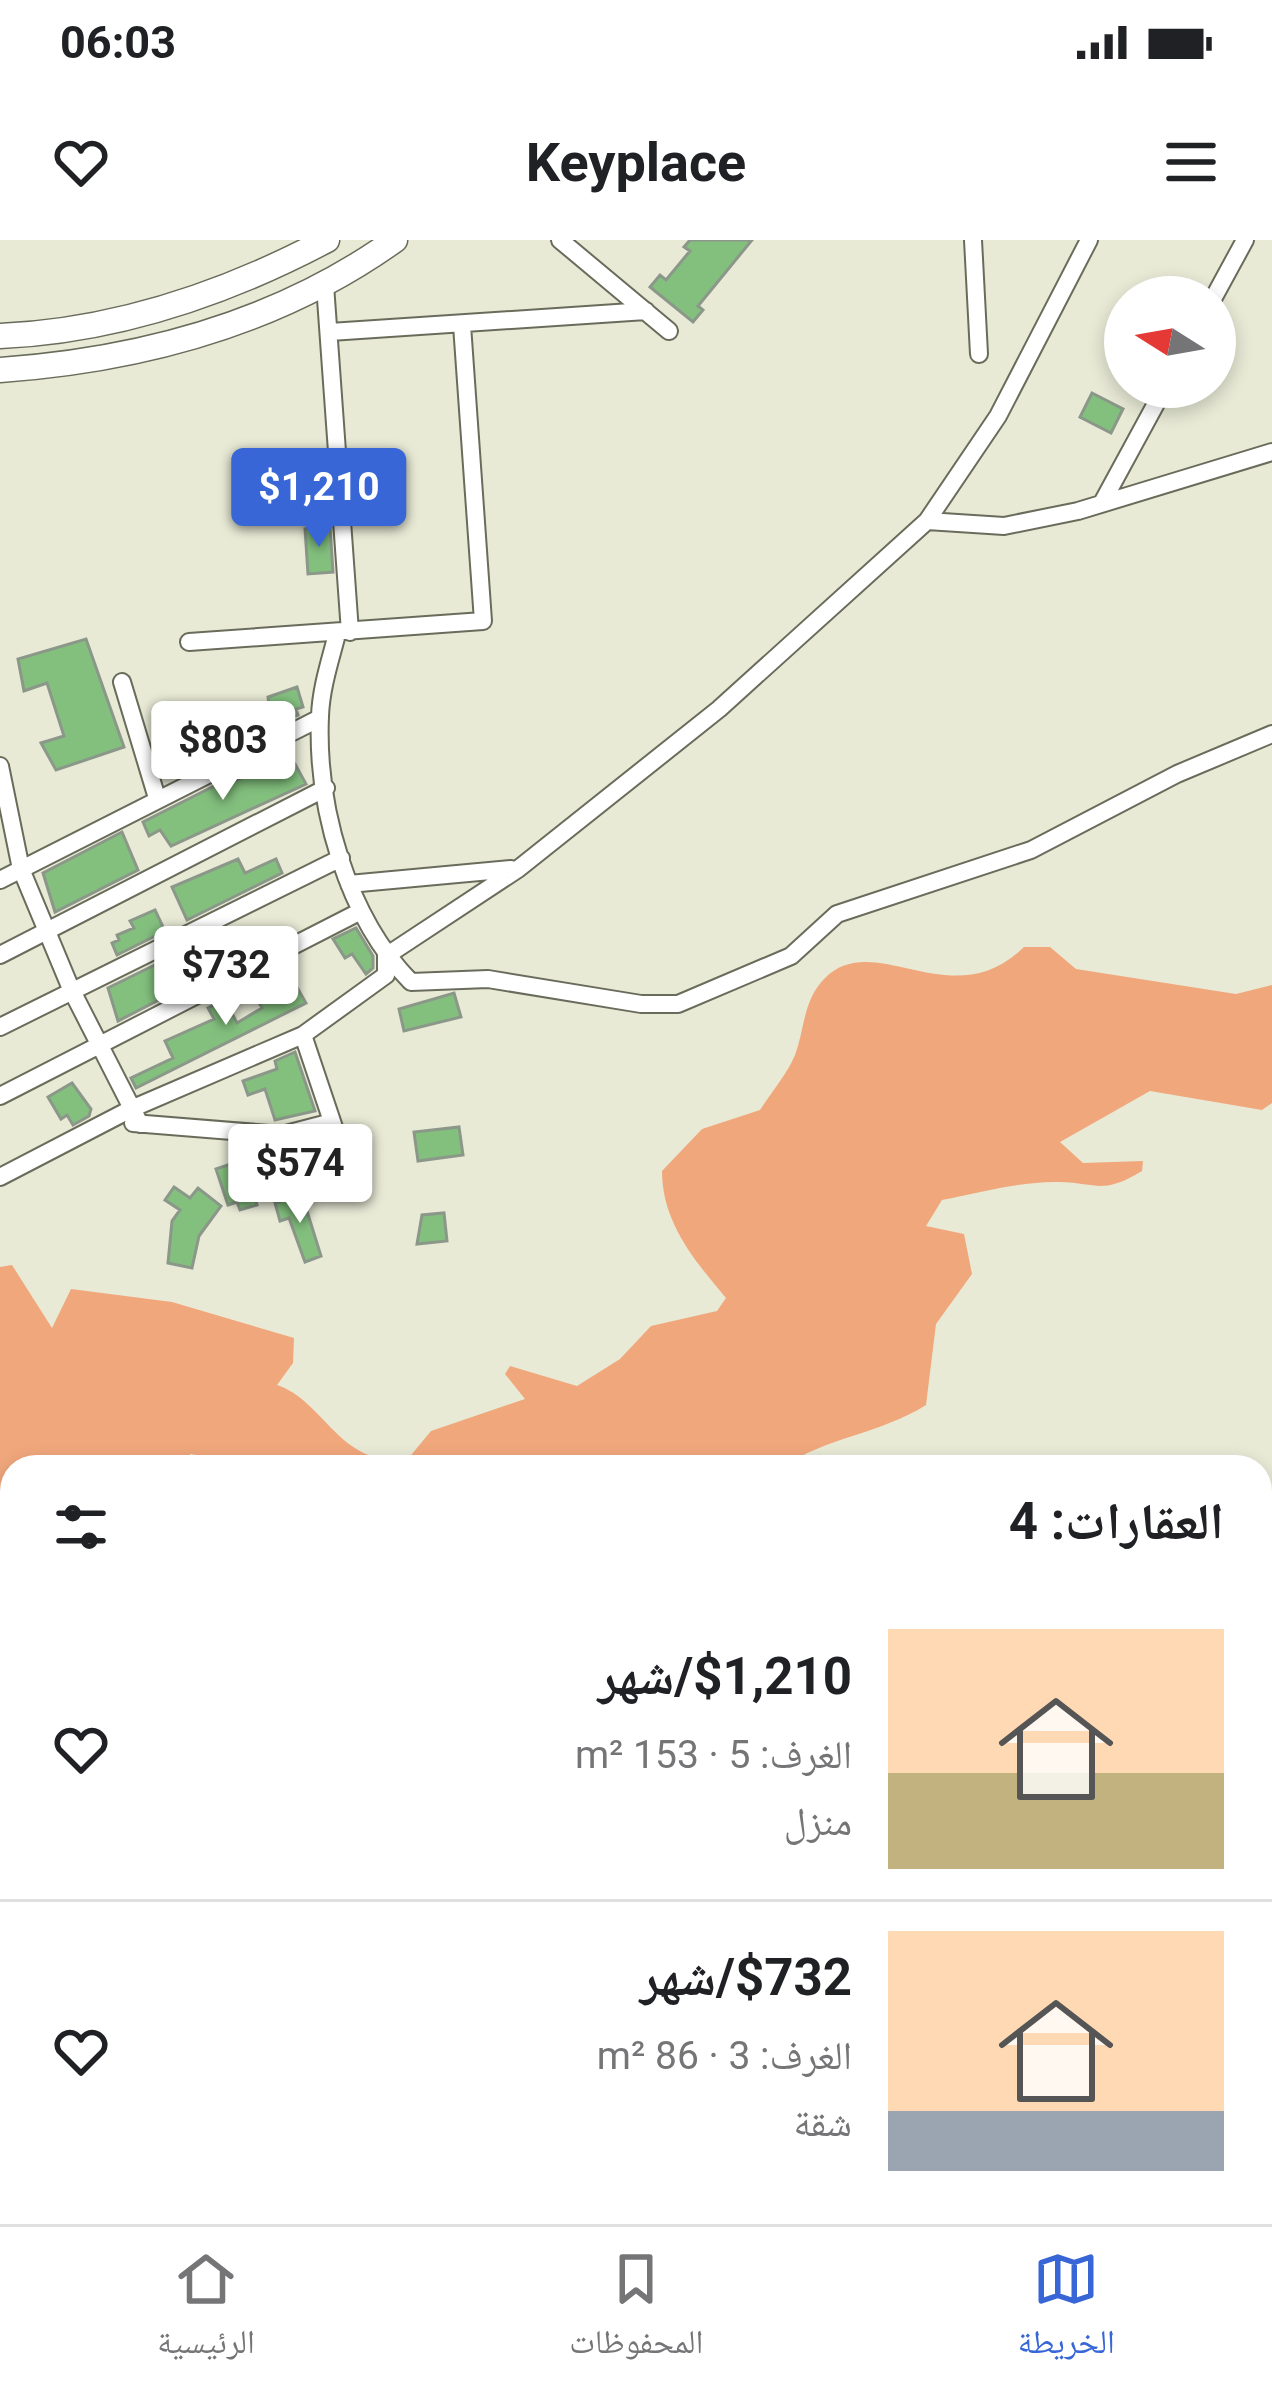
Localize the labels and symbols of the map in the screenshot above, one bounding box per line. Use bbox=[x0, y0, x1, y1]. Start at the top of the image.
north arrow bbox=[1104, 276, 1236, 408]
pin: $1,210 bbox=[221, 448, 417, 550]
pin: $803 bbox=[152, 701, 294, 803]
pin: $732 bbox=[155, 926, 297, 1028]
pin: $574 bbox=[229, 1124, 371, 1226]

